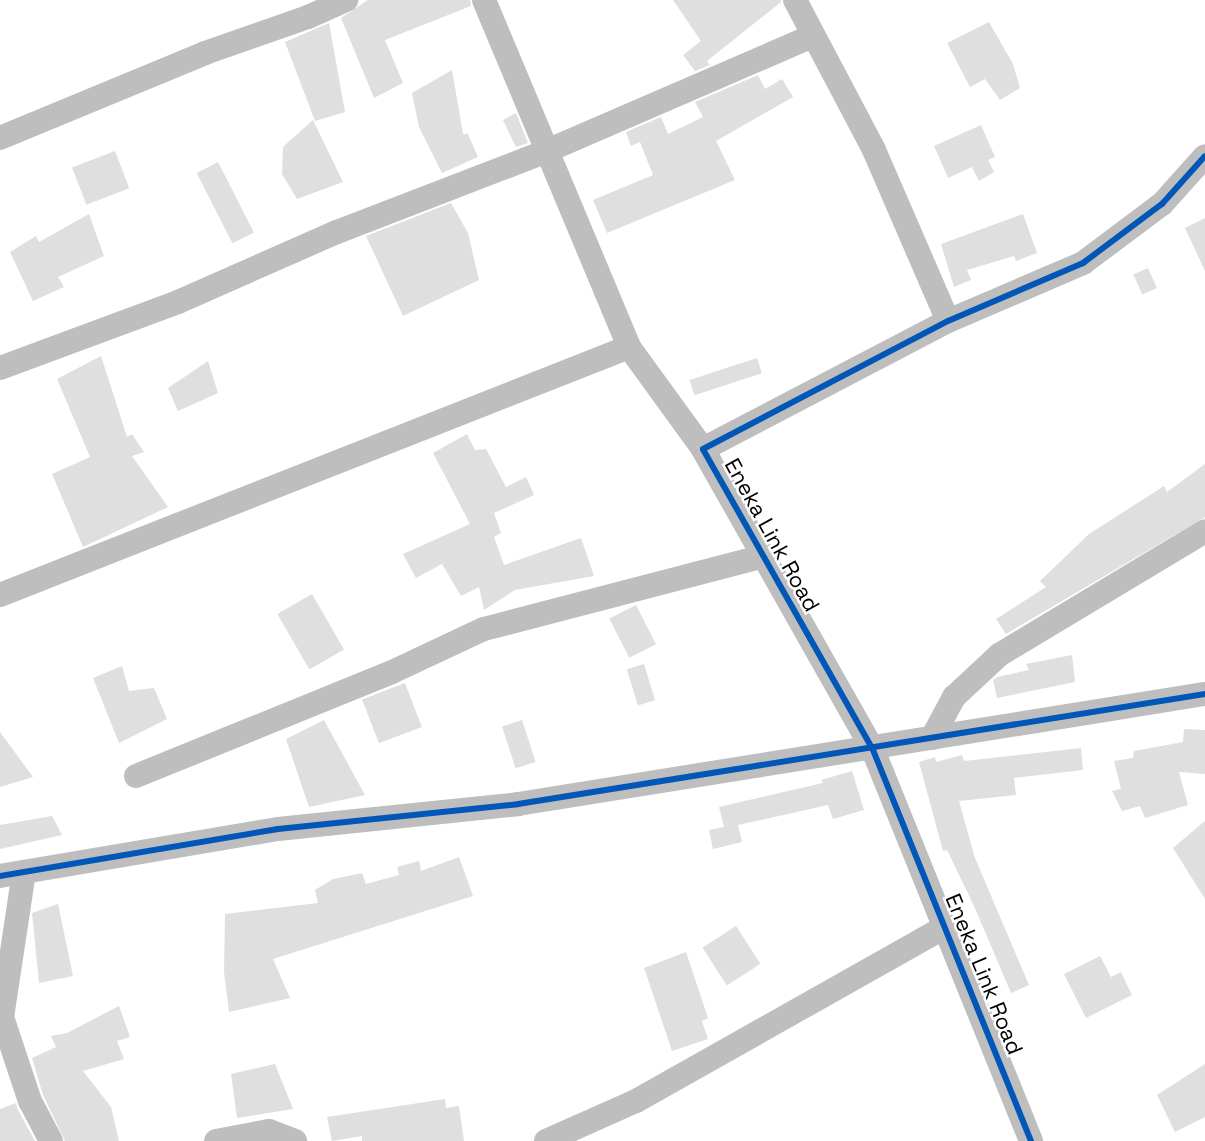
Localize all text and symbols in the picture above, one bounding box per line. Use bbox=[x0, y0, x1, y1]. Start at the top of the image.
street label: Eneka Link Road bbox=[719, 454, 825, 616]
street label: Eneka Link Road bbox=[940, 890, 1028, 1058]

